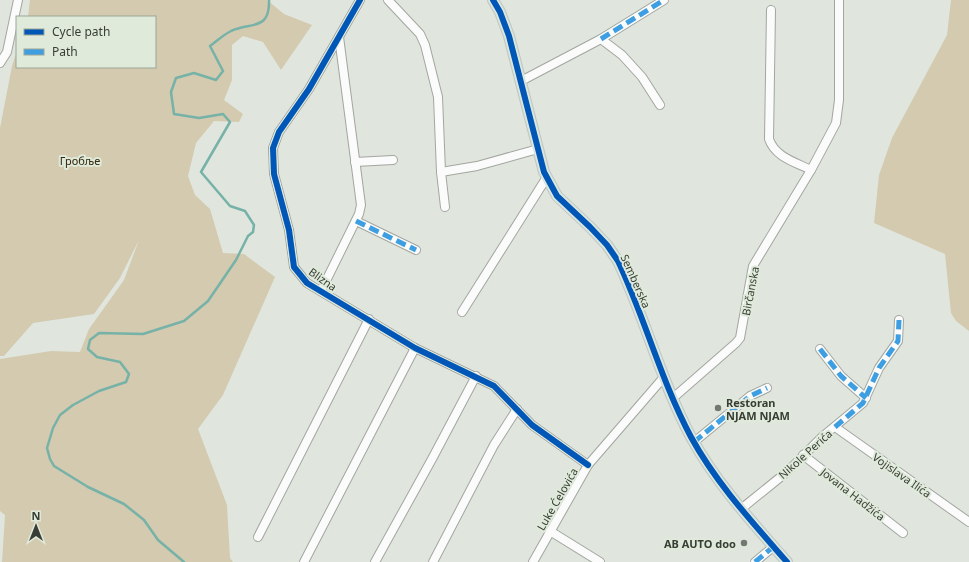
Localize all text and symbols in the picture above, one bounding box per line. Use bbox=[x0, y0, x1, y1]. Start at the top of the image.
legend bbox=[16, 16, 156, 68]
text: Cycle path bbox=[52, 23, 110, 40]
text: Path bbox=[52, 43, 78, 60]
park label: Гробље bbox=[60, 153, 100, 168]
street label: Semberska bbox=[617, 252, 655, 310]
street label: Blizna bbox=[306, 264, 340, 294]
street label: Birčanska bbox=[738, 265, 762, 317]
place label: Restoran NJAM NJAM bbox=[726, 395, 790, 423]
marker: Restoran NJAM NJAM bbox=[713, 403, 723, 413]
street label: Nikole Perića bbox=[775, 426, 835, 482]
street label: Vojislava Ilića bbox=[870, 449, 934, 501]
street label: Jovana Hadžića bbox=[817, 464, 888, 524]
street label: Luke Ćelovića bbox=[533, 465, 581, 533]
north arrow bbox=[16, 506, 56, 546]
text: N bbox=[32, 508, 40, 523]
place label: AB AUTO doo bbox=[664, 536, 736, 551]
marker: AB AUTO doo bbox=[739, 538, 749, 548]

